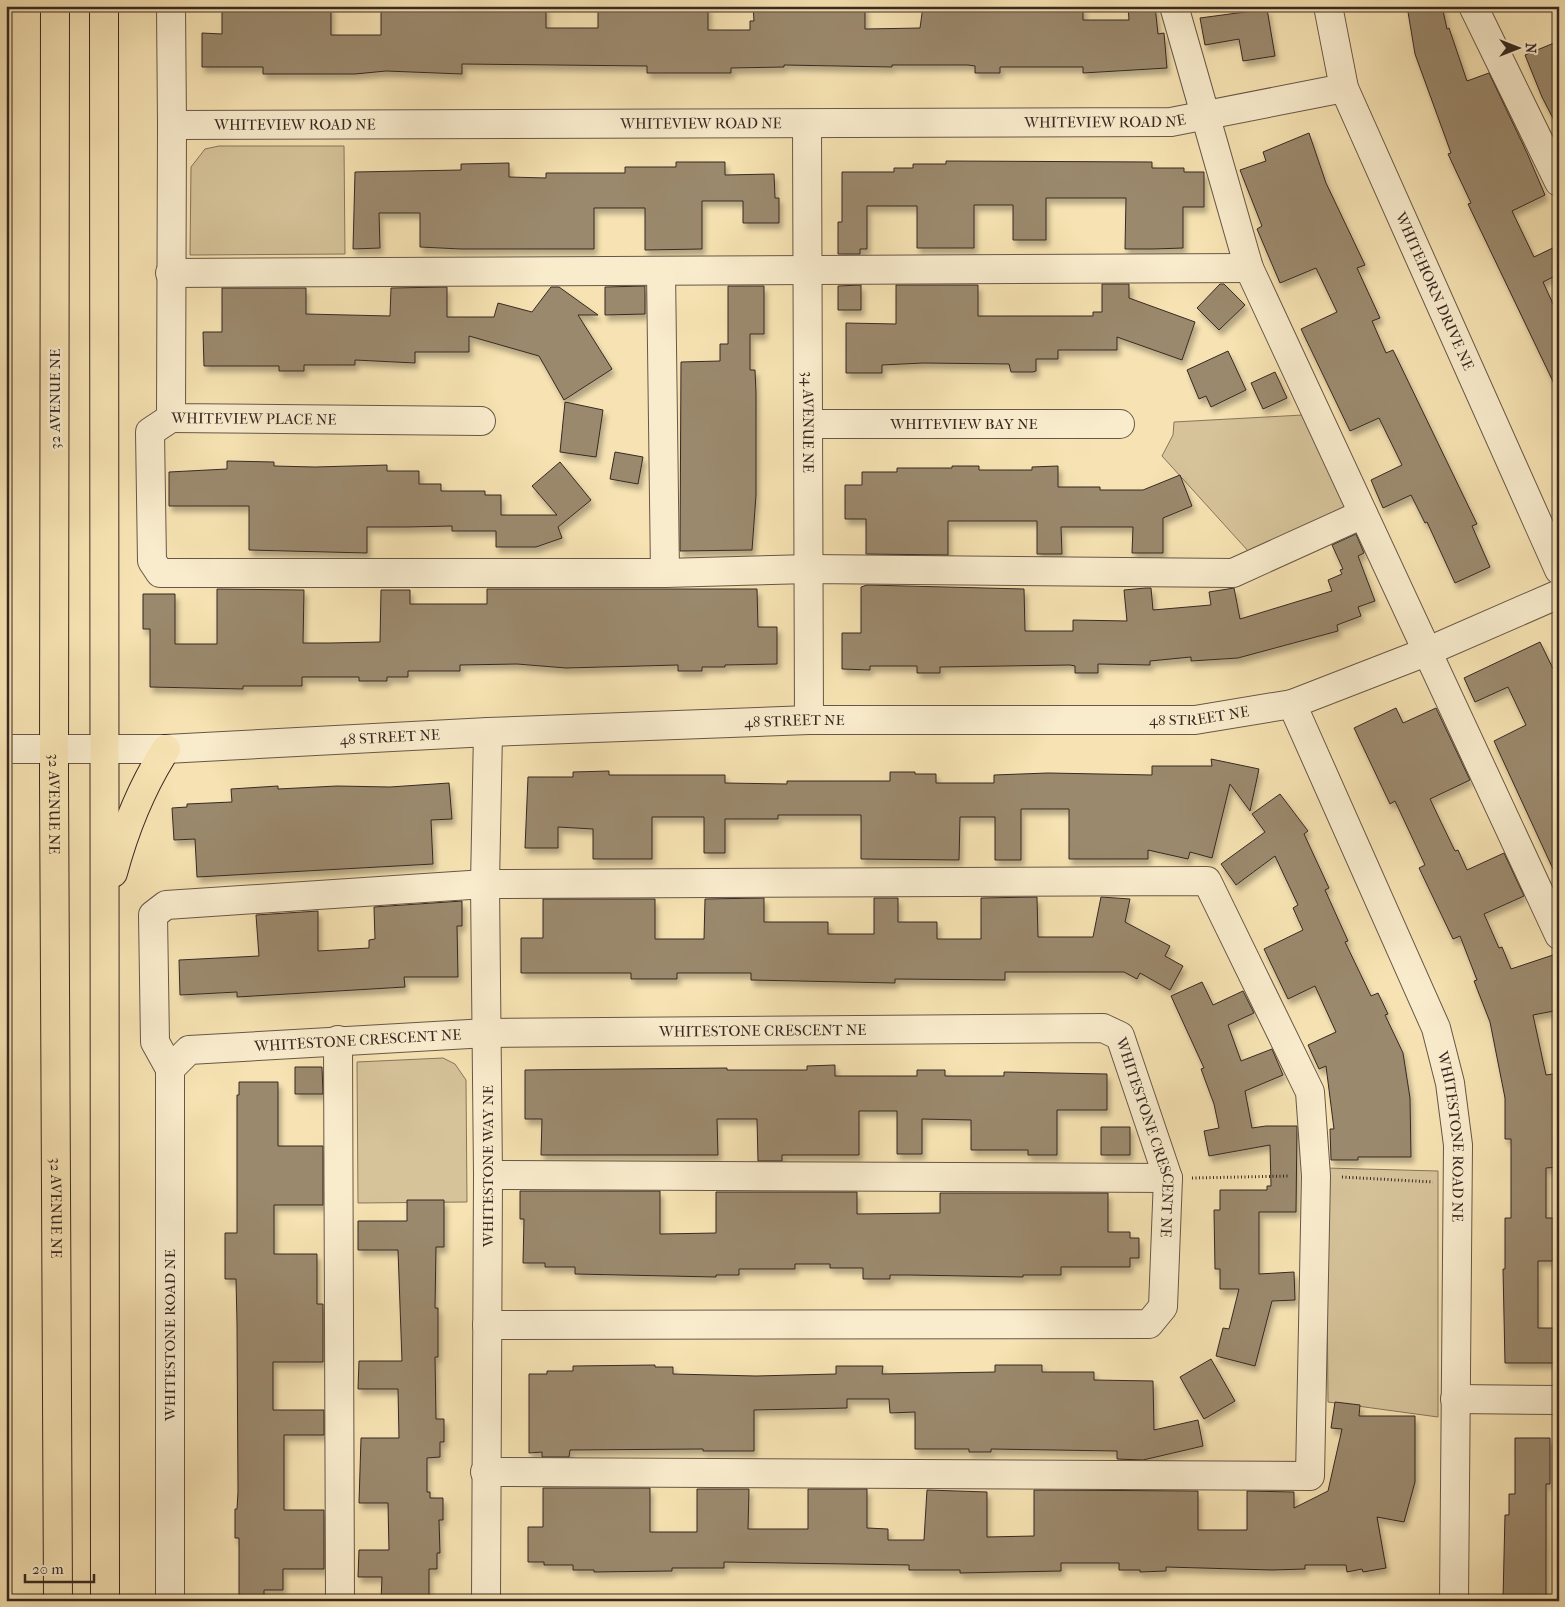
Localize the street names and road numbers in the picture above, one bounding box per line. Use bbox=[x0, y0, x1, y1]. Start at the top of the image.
street label: WHITEVIEW ROAD NE bbox=[1023, 110, 1187, 131]
street label: WHITEVIEW ROAD NE bbox=[619, 114, 782, 133]
street label: WHITEVIEW ROAD NE bbox=[213, 115, 376, 134]
street label: WHITEHORN DRIVE NE bbox=[1391, 208, 1478, 373]
street label: 32 AVENUE NE bbox=[46, 349, 64, 449]
street label: 34 AVENUE NE bbox=[799, 371, 817, 473]
street label: WHITEVIEW PLACE NE bbox=[170, 409, 337, 429]
street label: WHITEVIEW BAY NE bbox=[889, 415, 1038, 433]
street label: 48 STREET NE bbox=[1149, 702, 1250, 729]
street label: 48 STREET NE bbox=[744, 711, 845, 731]
street label: 48 STREET NE bbox=[339, 726, 440, 749]
street label: 32 AVENUE NE bbox=[45, 754, 63, 854]
street label: WHITESTONE CRESCENT NE bbox=[658, 1021, 866, 1041]
street label: WHITESTONE CRESCENT NE bbox=[253, 1025, 462, 1055]
street label: WHITESTONE CRESCENT NE bbox=[1112, 1034, 1177, 1238]
street label: WHITESTONE ROAD NE bbox=[1433, 1048, 1467, 1222]
street label: WHITESTONE WAY NE bbox=[479, 1085, 497, 1248]
street label: 32 AVENUE NE bbox=[47, 1158, 65, 1258]
street label: WHITESTONE ROAD NE bbox=[161, 1249, 179, 1422]

